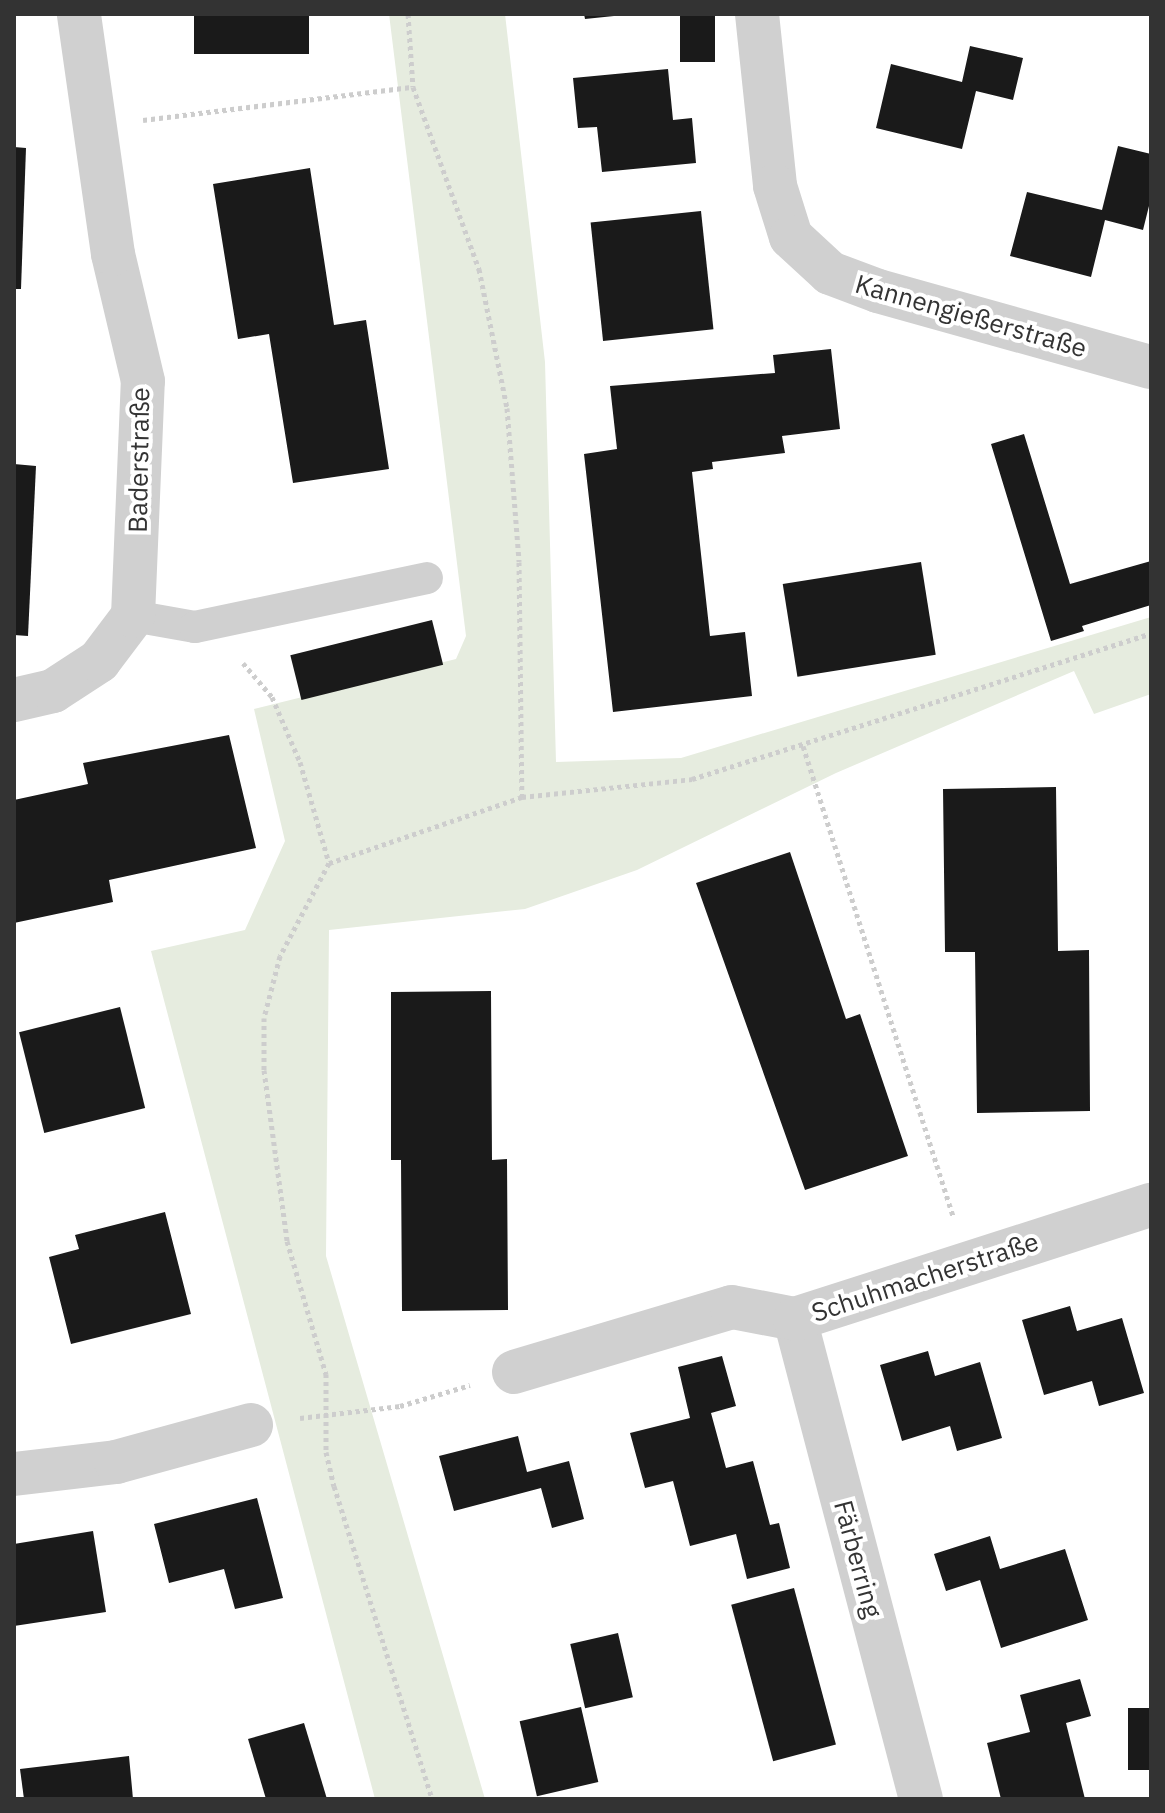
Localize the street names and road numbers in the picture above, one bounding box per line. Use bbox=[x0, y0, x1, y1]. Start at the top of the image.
street label: Kannengießerstraße bbox=[852, 268, 1090, 364]
street label: Baderstraße bbox=[122, 387, 156, 533]
street label: Schuhmacherstraße bbox=[808, 1226, 1042, 1328]
street label: Färberring bbox=[827, 1497, 889, 1621]

